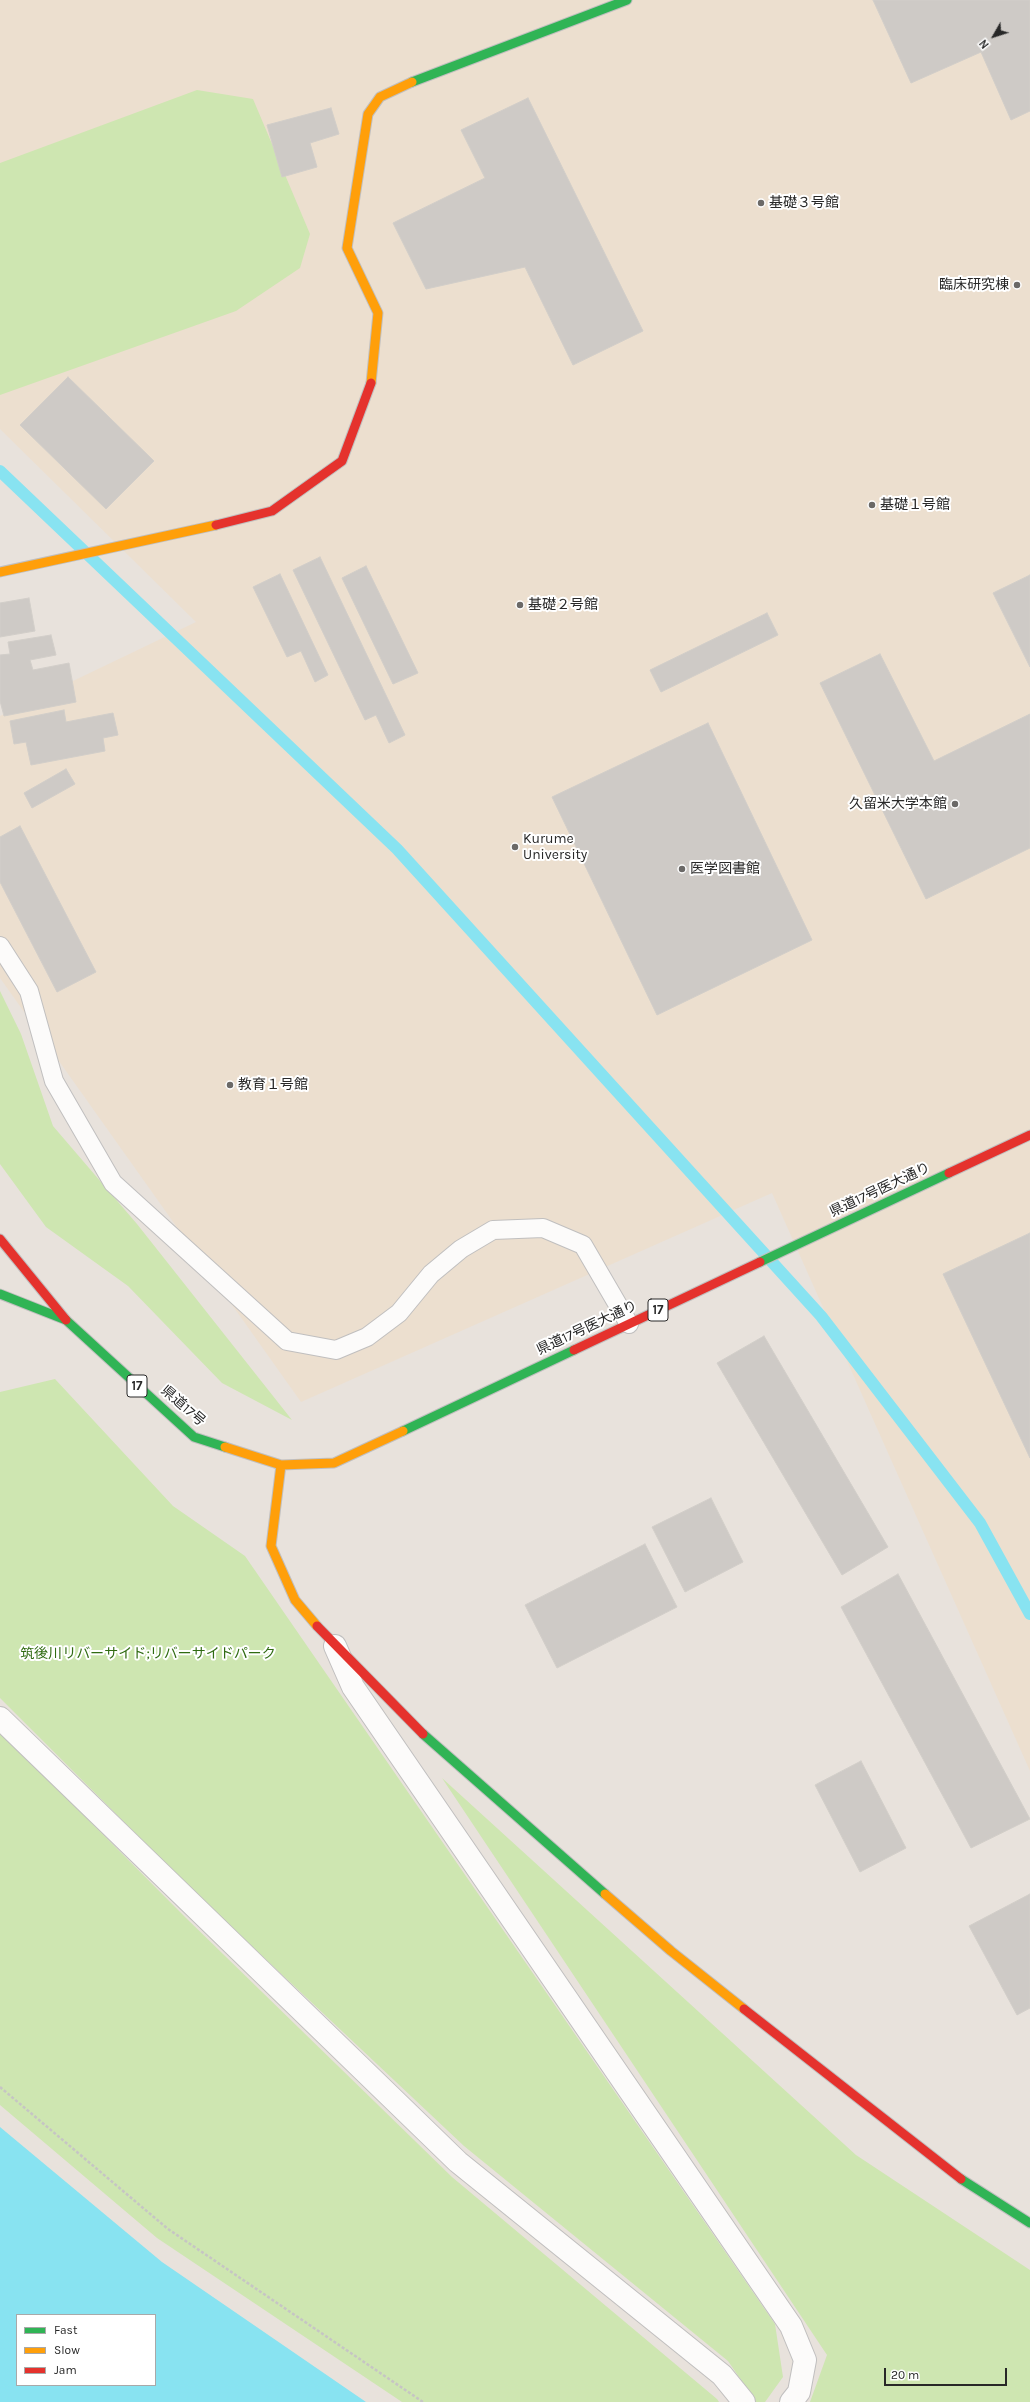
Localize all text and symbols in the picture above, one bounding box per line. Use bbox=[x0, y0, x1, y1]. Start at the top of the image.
north arrow bbox=[974, 16, 1014, 56]
text: N bbox=[977, 37, 992, 51]
place label: 基礎３号館 bbox=[769, 195, 839, 211]
marker: 基礎３号館 bbox=[756, 198, 766, 208]
place label: 臨床研究棟 bbox=[939, 277, 1009, 293]
marker: 臨床研究棟 bbox=[1012, 280, 1022, 290]
place label: 基礎１号館 bbox=[880, 497, 950, 513]
marker: 基礎１号館 bbox=[867, 500, 877, 510]
place label: 基礎２号館 bbox=[528, 597, 598, 613]
marker: 基礎２号館 bbox=[515, 600, 525, 610]
place label: 久留米大学本館 bbox=[849, 796, 947, 812]
marker: 久留米大学本館 bbox=[950, 799, 960, 809]
place label: Kurume University bbox=[523, 831, 587, 864]
marker: Kurume University bbox=[510, 842, 520, 852]
place label: 医学図書館 bbox=[690, 861, 760, 877]
marker: 医学図書館 bbox=[677, 864, 687, 874]
place label: 教育１号館 bbox=[238, 1077, 308, 1093]
marker: 教育１号館 bbox=[225, 1080, 235, 1090]
street label: 県道17号医大通り bbox=[827, 1159, 933, 1221]
street label: 県道17号医大通り bbox=[534, 1297, 640, 1359]
road number: 17 bbox=[648, 1299, 668, 1321]
road number: 17 bbox=[127, 1375, 147, 1397]
street label: 県道17号 bbox=[157, 1382, 209, 1430]
park label: 筑後川リバーサイド;リバーサイドパーク bbox=[20, 1646, 276, 1662]
legend bbox=[16, 2314, 156, 2386]
text: Fast bbox=[54, 2323, 77, 2337]
text: Slow bbox=[54, 2343, 80, 2357]
scale bar bbox=[886, 2360, 1009, 2386]
text: Jam bbox=[54, 2363, 77, 2377]
text: 20 m bbox=[891, 2368, 919, 2382]

